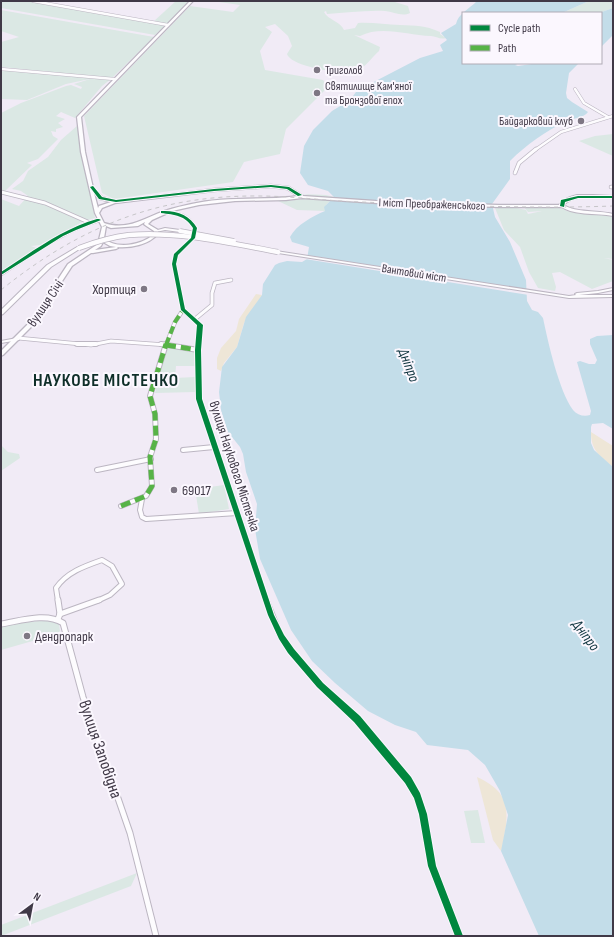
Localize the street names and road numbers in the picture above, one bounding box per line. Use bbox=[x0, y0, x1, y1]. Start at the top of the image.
street label: I міст Преображенського bbox=[378, 195, 486, 214]
street label: Вантовий міст bbox=[381, 261, 448, 286]
street label: вулиця Січі bbox=[24, 277, 67, 330]
street label: вулиця Наукового Містечка bbox=[205, 399, 264, 534]
street label: вулиця Заповідна bbox=[74, 698, 126, 801]

